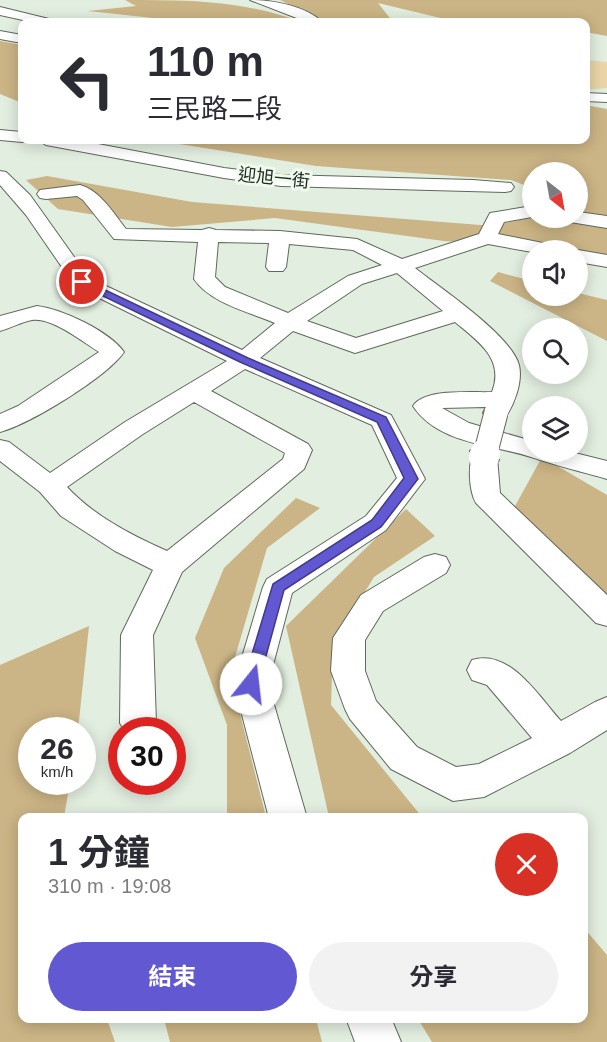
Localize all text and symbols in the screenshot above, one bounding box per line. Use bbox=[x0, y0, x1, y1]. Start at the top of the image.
text: 110 m bbox=[147, 38, 264, 85]
icon: left bbox=[48, 42, 126, 120]
text: 三民路二段 bbox=[147, 94, 282, 124]
north arrow bbox=[522, 162, 588, 228]
map controls bbox=[522, 162, 588, 462]
street label: 迎旭一街 bbox=[237, 164, 311, 192]
button: sound bbox=[522, 240, 588, 306]
pin bbox=[56, 256, 107, 307]
icon: arrive bbox=[65, 265, 98, 298]
button: search bbox=[522, 318, 588, 384]
button: layers bbox=[522, 396, 588, 462]
position arrow bbox=[219, 652, 283, 716]
speed limit sign: 30 bbox=[108, 717, 186, 795]
text: 26 bbox=[40, 732, 74, 765]
text: km/h bbox=[41, 763, 73, 780]
text: 1 分鐘 bbox=[48, 832, 150, 873]
button: close bbox=[495, 833, 558, 896]
text: 310 m · 19:08 bbox=[48, 875, 171, 897]
button: 結束 bbox=[48, 942, 297, 1011]
button: 分享 bbox=[309, 942, 558, 1011]

